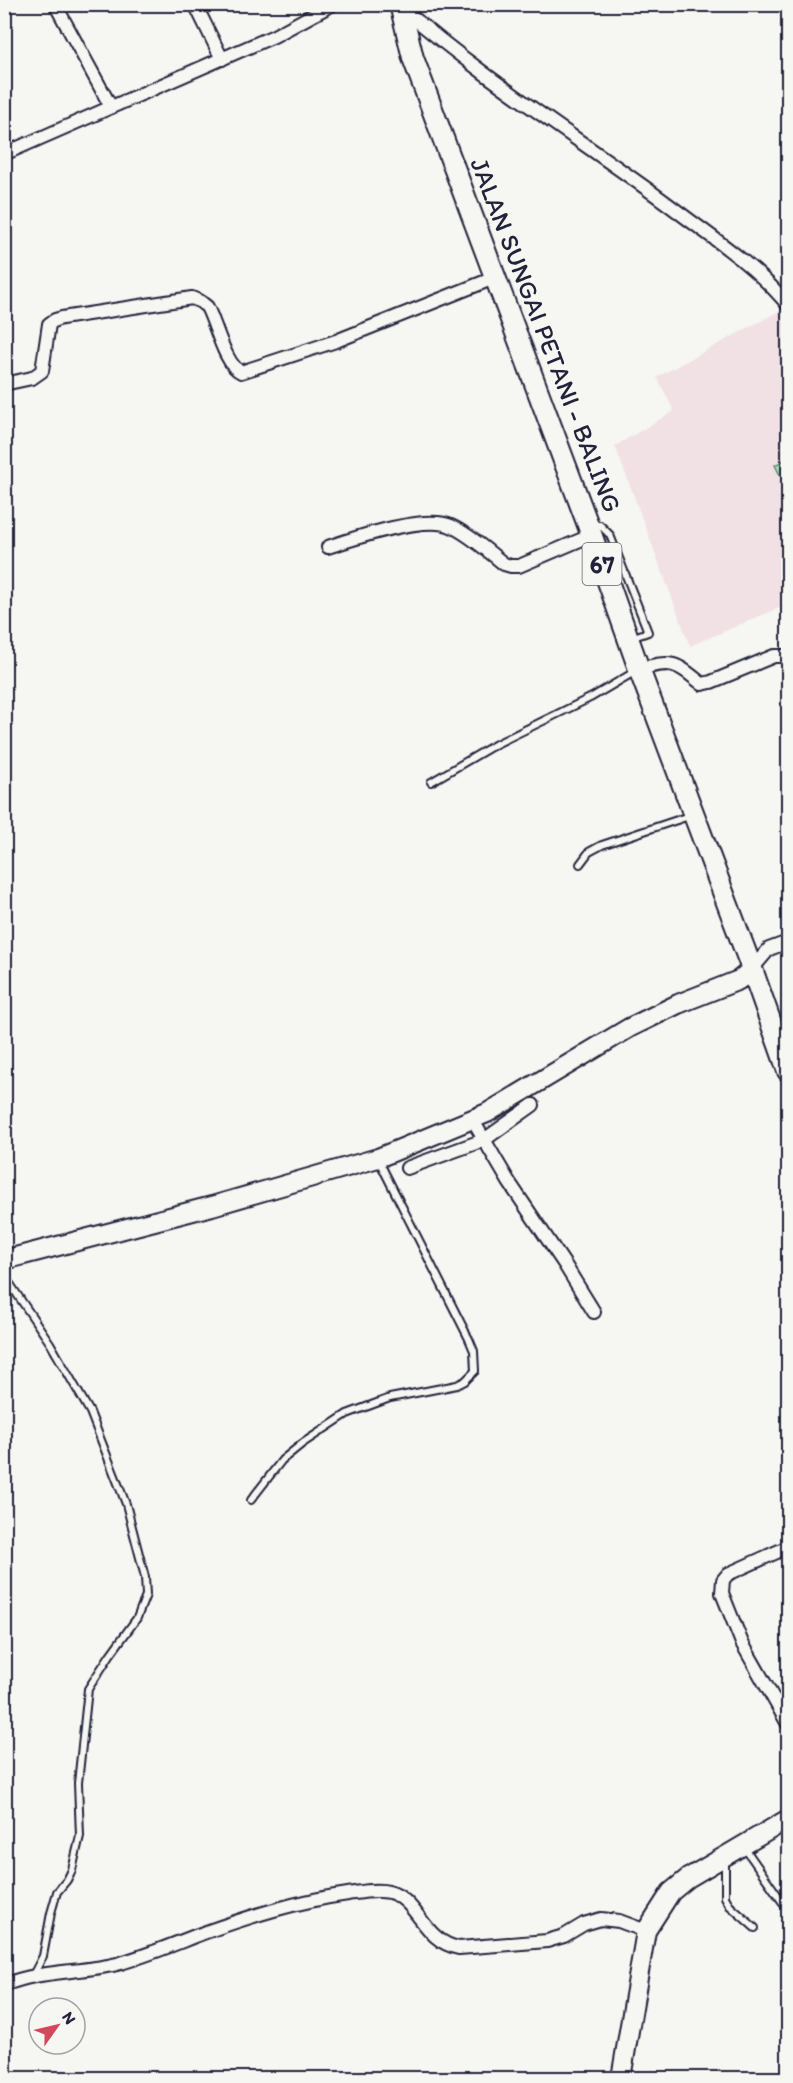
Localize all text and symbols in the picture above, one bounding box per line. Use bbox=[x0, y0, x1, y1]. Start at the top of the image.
street label: JALAN SUNGAI PETANI - BALING bbox=[463, 153, 629, 517]
road number: 67 bbox=[582, 543, 622, 585]
north arrow bbox=[27, 1996, 87, 2056]
text: N bbox=[58, 2008, 80, 2028]

